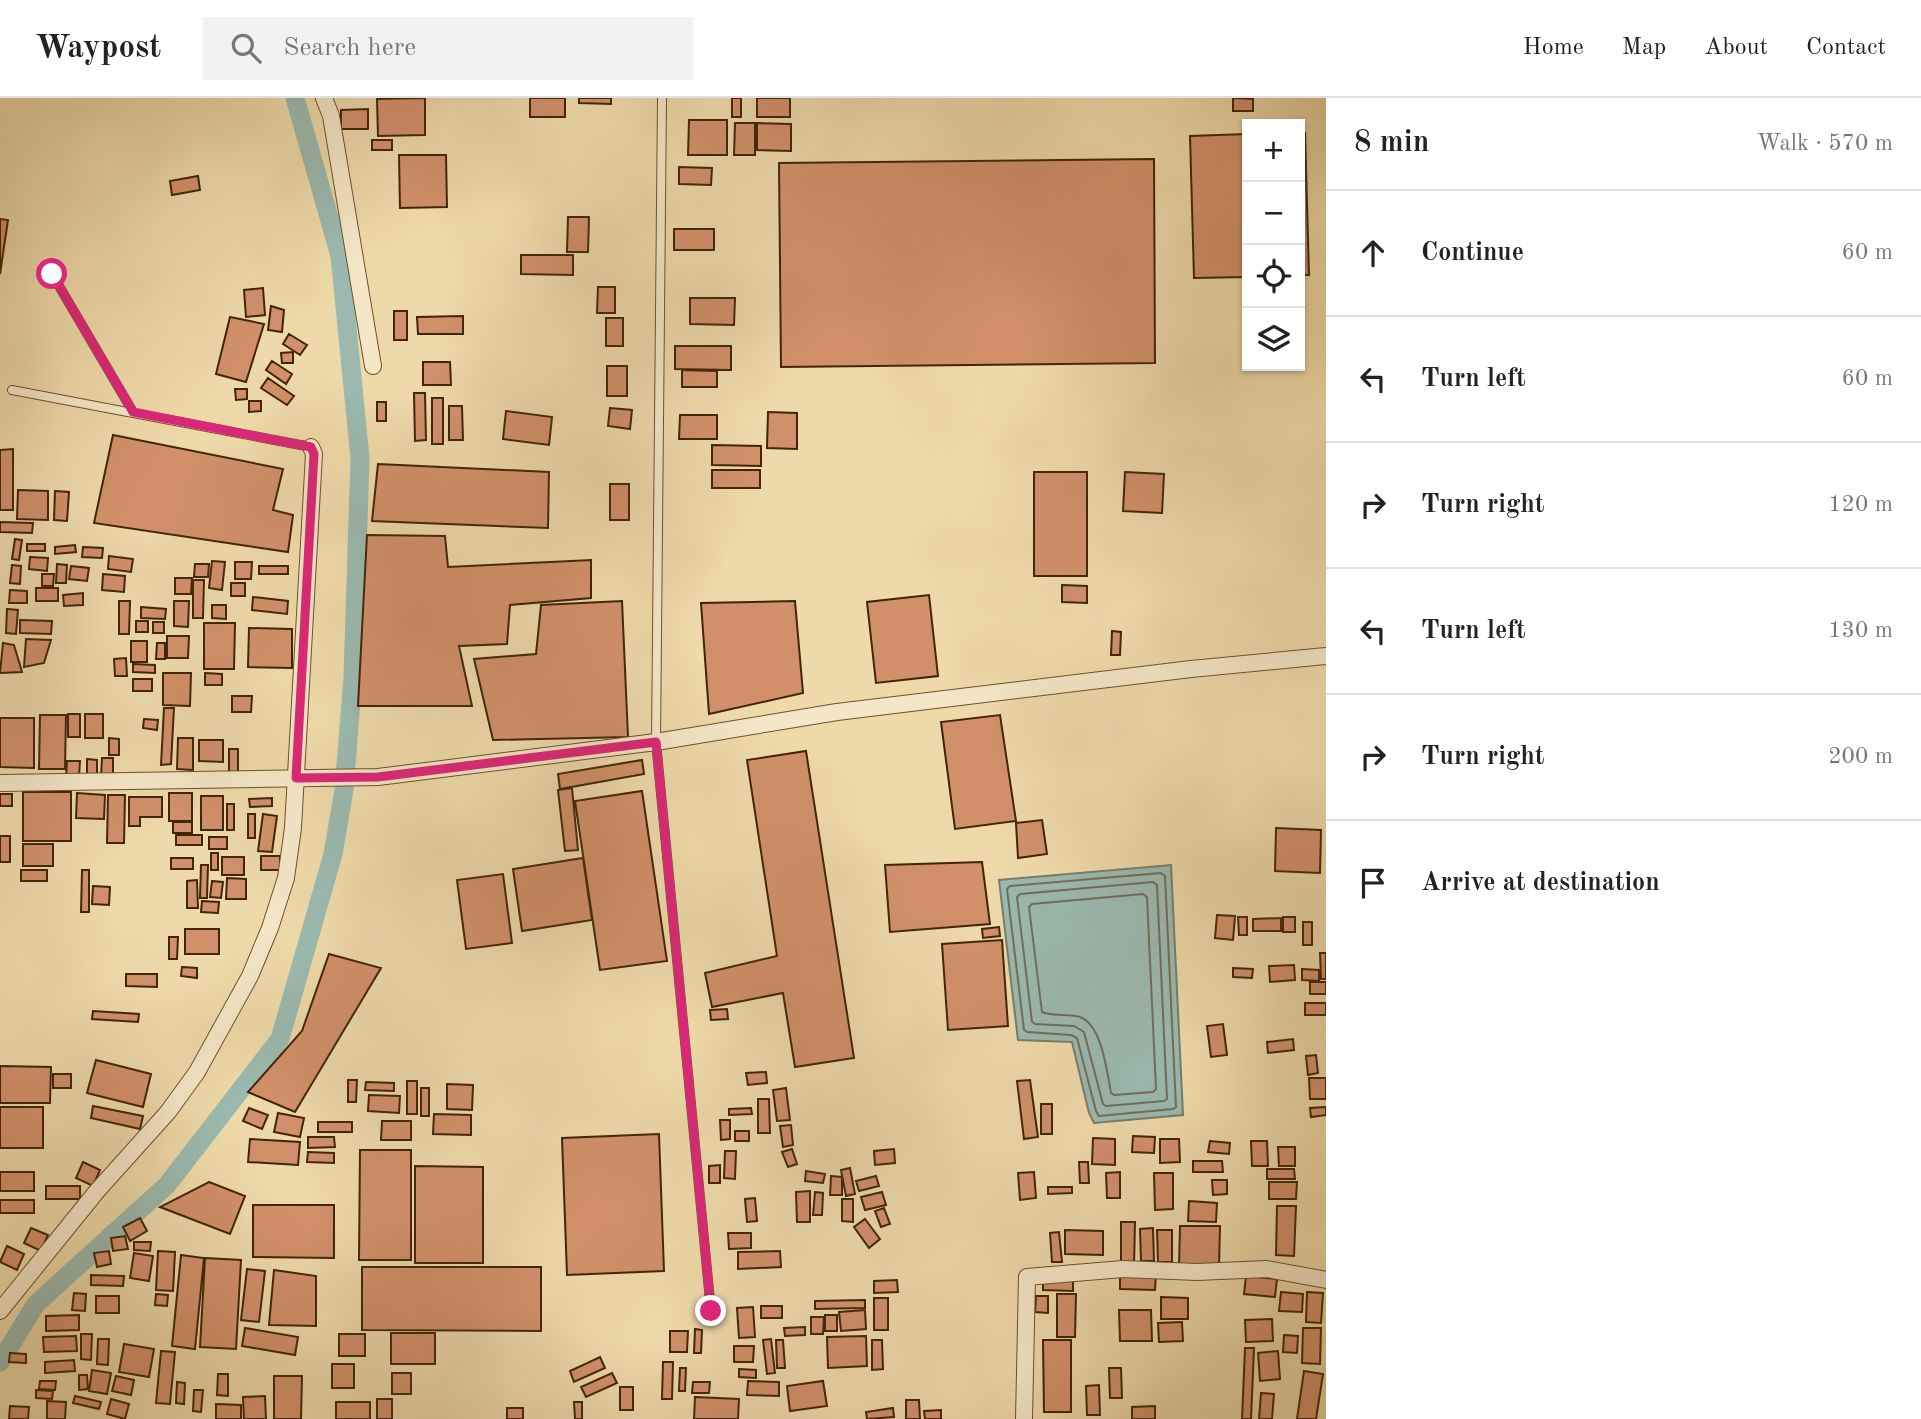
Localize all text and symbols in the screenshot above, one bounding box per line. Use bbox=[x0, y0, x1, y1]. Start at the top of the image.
search box bbox=[203, 17, 693, 80]
icon: search bbox=[227, 29, 265, 67]
text: Waypost bbox=[35, 32, 161, 65]
text: Search here bbox=[283, 35, 416, 61]
text: Home bbox=[1523, 36, 1584, 60]
text: Map bbox=[1622, 36, 1666, 60]
text: About bbox=[1704, 36, 1768, 60]
text: Contact bbox=[1806, 36, 1886, 60]
map controls bbox=[1242, 119, 1305, 371]
button: + bbox=[1242, 119, 1305, 182]
text: 8 min bbox=[1354, 128, 1429, 158]
text: Walk · 570 m bbox=[1757, 132, 1893, 155]
button: − bbox=[1242, 182, 1305, 245]
icon: ahead bbox=[1354, 234, 1392, 272]
text: Continue bbox=[1421, 240, 1524, 266]
text: 60 m bbox=[1842, 241, 1893, 264]
button: locate bbox=[1242, 245, 1305, 308]
route start bbox=[36, 258, 67, 289]
button: layers bbox=[1242, 308, 1305, 371]
icon: left bbox=[1354, 360, 1392, 398]
text: Turn left bbox=[1421, 366, 1526, 392]
text: 60 m bbox=[1842, 367, 1893, 390]
icon: right bbox=[1354, 486, 1392, 524]
text: Turn right bbox=[1421, 492, 1544, 518]
text: 120 m bbox=[1828, 493, 1893, 516]
icon: left bbox=[1354, 612, 1392, 650]
text: Turn left bbox=[1421, 618, 1526, 644]
text: 130 m bbox=[1828, 619, 1893, 642]
icon: right bbox=[1354, 738, 1392, 776]
text: Turn right bbox=[1421, 744, 1544, 770]
text: 200 m bbox=[1828, 745, 1893, 768]
icon: arrive bbox=[1354, 864, 1392, 902]
text: Arrive at destination bbox=[1421, 870, 1660, 896]
route end bbox=[695, 1295, 726, 1326]

